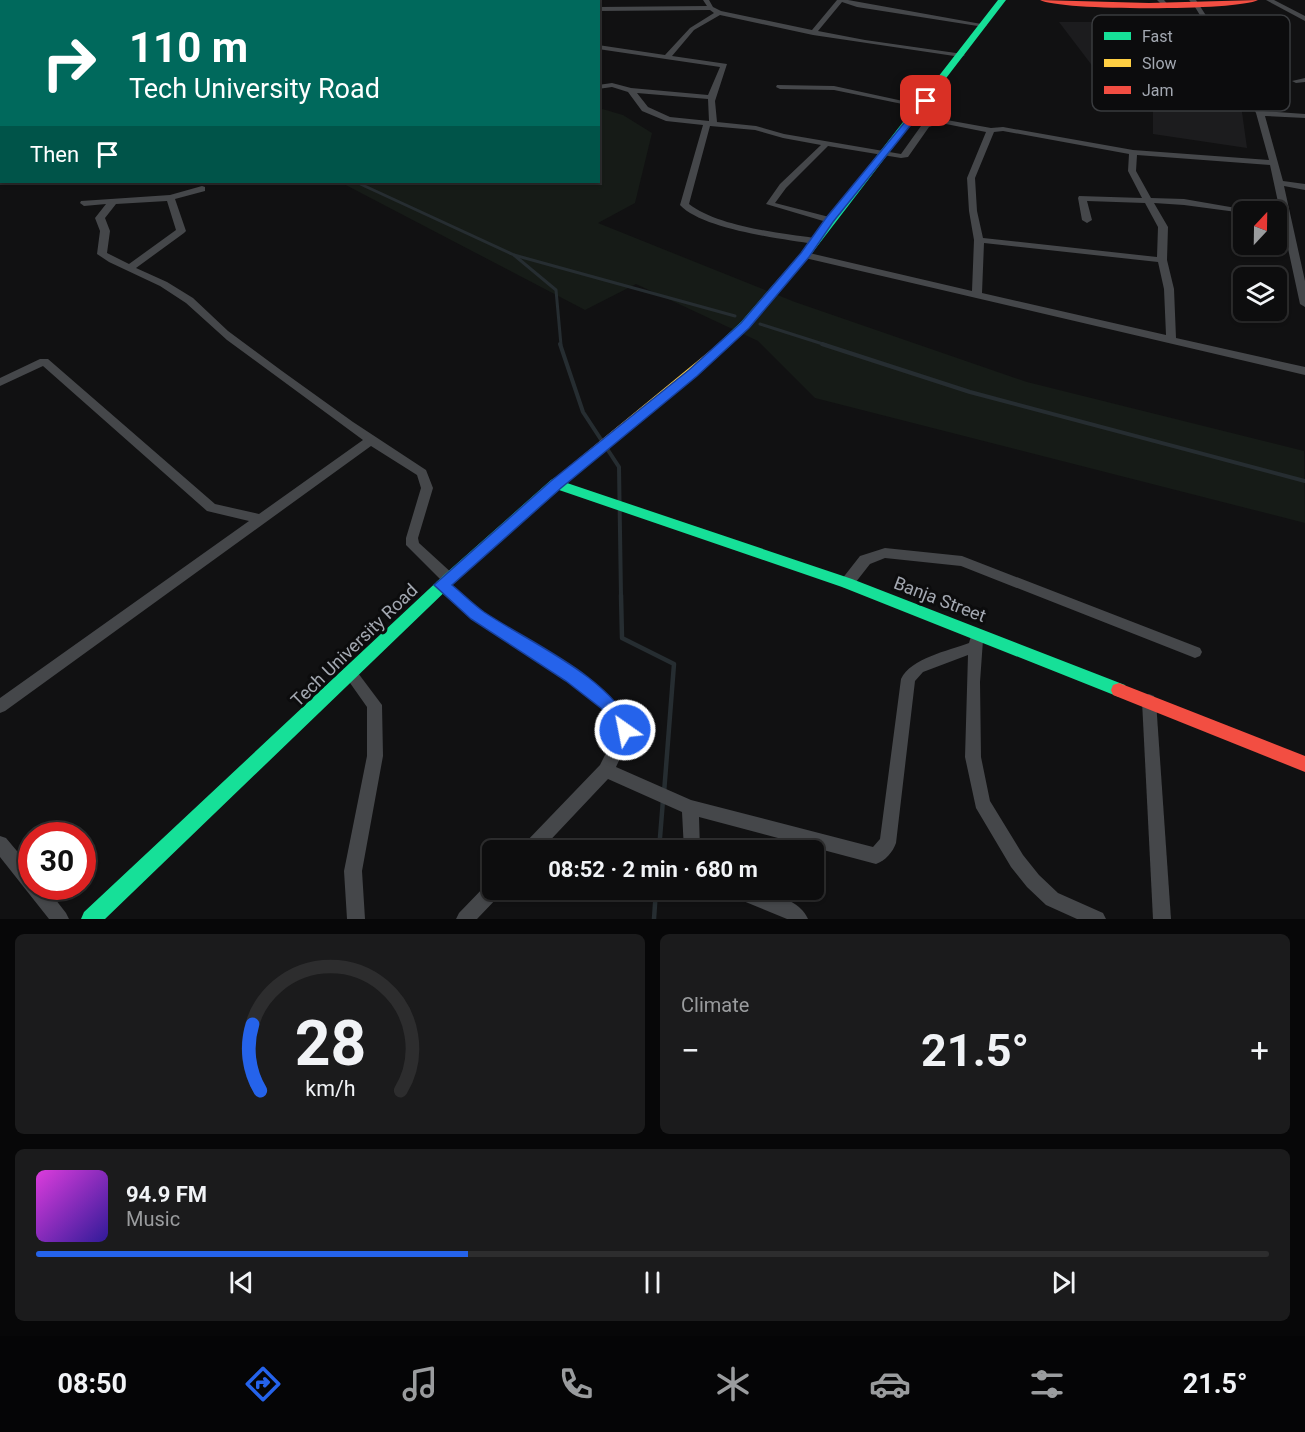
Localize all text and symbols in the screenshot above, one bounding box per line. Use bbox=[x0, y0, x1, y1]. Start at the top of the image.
legend bbox=[1092, 15, 1290, 111]
text: 110 m bbox=[129, 23, 248, 72]
icon: right bbox=[30, 24, 108, 102]
text: Fast bbox=[1142, 27, 1173, 46]
text: Slow bbox=[1142, 54, 1177, 73]
text: Tech University Road bbox=[129, 73, 380, 105]
pin bbox=[900, 75, 951, 126]
text: Jam bbox=[1142, 81, 1174, 100]
icon: arrive bbox=[909, 84, 942, 117]
icon: arrive bbox=[91, 138, 124, 171]
text: Then bbox=[30, 142, 79, 167]
north arrow bbox=[1233, 201, 1287, 255]
map controls bbox=[1233, 201, 1287, 321]
button: layers bbox=[1233, 267, 1287, 321]
street label: Banja Street bbox=[891, 572, 989, 626]
street label: Tech University Road bbox=[287, 579, 421, 711]
position arrow bbox=[593, 698, 657, 762]
speed limit sign: 30 bbox=[18, 822, 96, 900]
text: 08:52 · 2 min · 680 m bbox=[548, 857, 758, 882]
text: Climate bbox=[681, 993, 749, 1017]
text: 28 bbox=[294, 1007, 366, 1080]
text: 21.5° bbox=[921, 1024, 1029, 1077]
text: − bbox=[681, 1031, 700, 1070]
text: + bbox=[1250, 1031, 1269, 1070]
text: km/h bbox=[305, 1076, 355, 1101]
text: 94.9 FM bbox=[126, 1182, 207, 1207]
text: Music bbox=[126, 1207, 180, 1231]
icon: previous bbox=[225, 1266, 258, 1299]
icon: pause bbox=[636, 1266, 669, 1299]
icon: next bbox=[1047, 1266, 1080, 1299]
icon: directions bbox=[242, 1363, 284, 1405]
icon: music bbox=[399, 1363, 441, 1405]
icon: phone bbox=[555, 1363, 597, 1405]
icon: climate bbox=[712, 1363, 754, 1405]
icon: car bbox=[869, 1363, 911, 1405]
icon: filters bbox=[1026, 1363, 1068, 1405]
text: 08:50 bbox=[57, 1368, 127, 1400]
text: 21.5° bbox=[1183, 1368, 1248, 1400]

